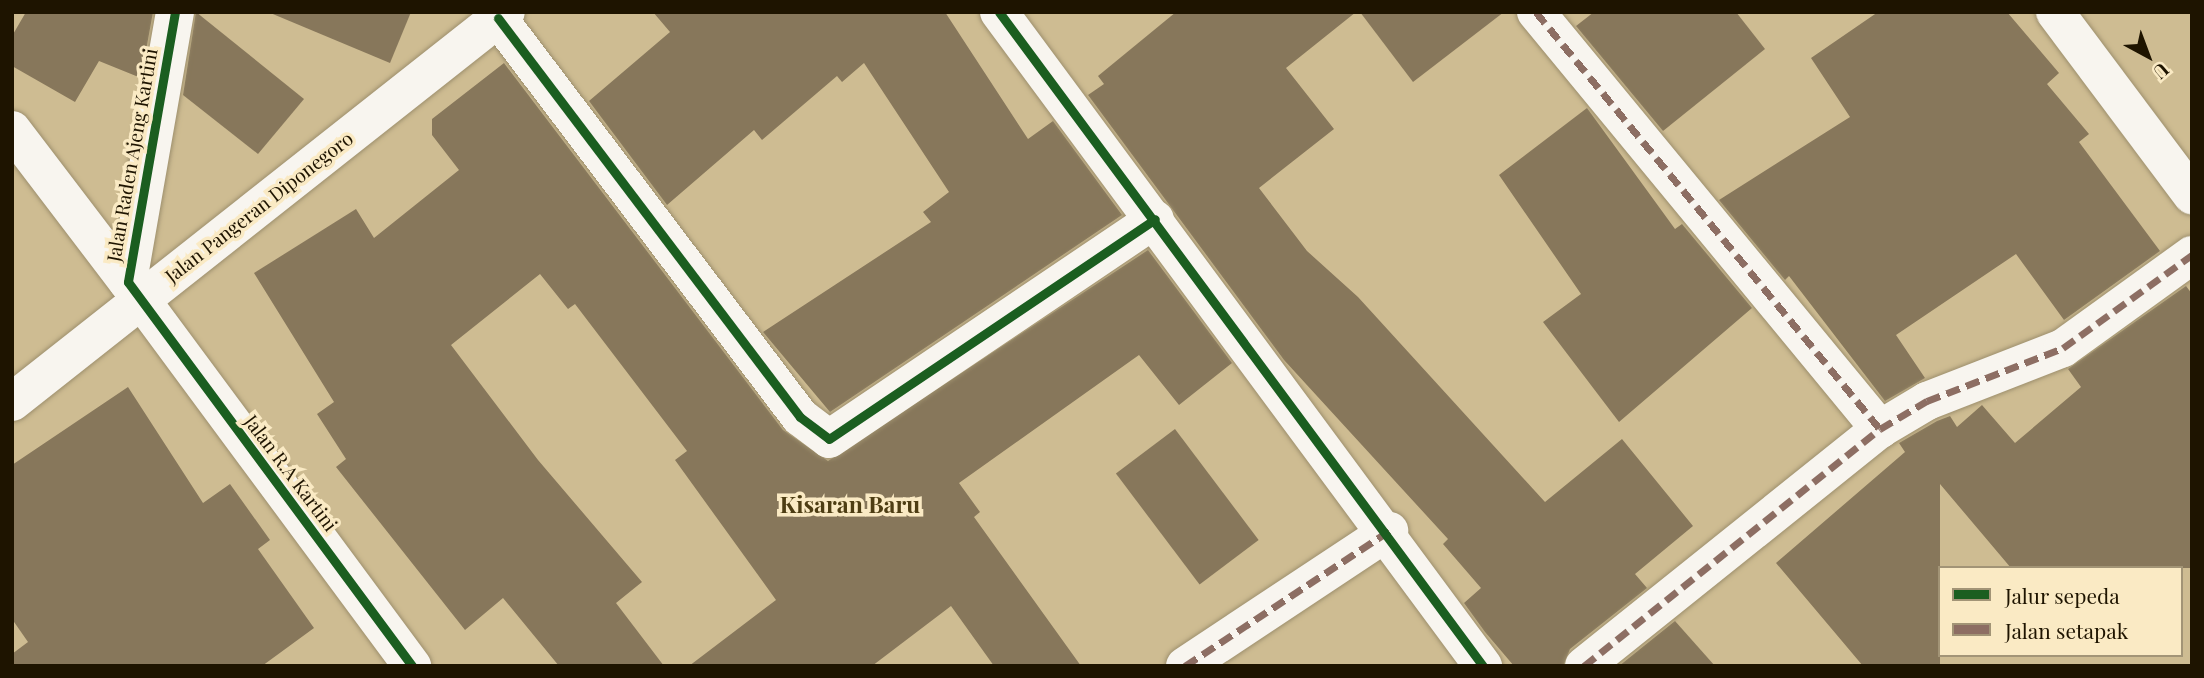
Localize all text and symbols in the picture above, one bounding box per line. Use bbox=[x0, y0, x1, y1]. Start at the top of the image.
north arrow bbox=[2113, 21, 2183, 91]
street label: Jalan Raden Ajeng Kartini bbox=[102, 46, 162, 264]
text: U bbox=[2148, 58, 2175, 86]
street label: Jalan Pangeran Diponegoro bbox=[161, 127, 357, 287]
street label: Jalan R.A Kartini bbox=[240, 410, 342, 536]
district label: Kisaran Baru bbox=[780, 490, 920, 518]
legend bbox=[1938, 566, 2183, 657]
text: Jalur sepeda bbox=[2005, 581, 2120, 609]
text: Jalan setapak bbox=[2005, 616, 2128, 644]

